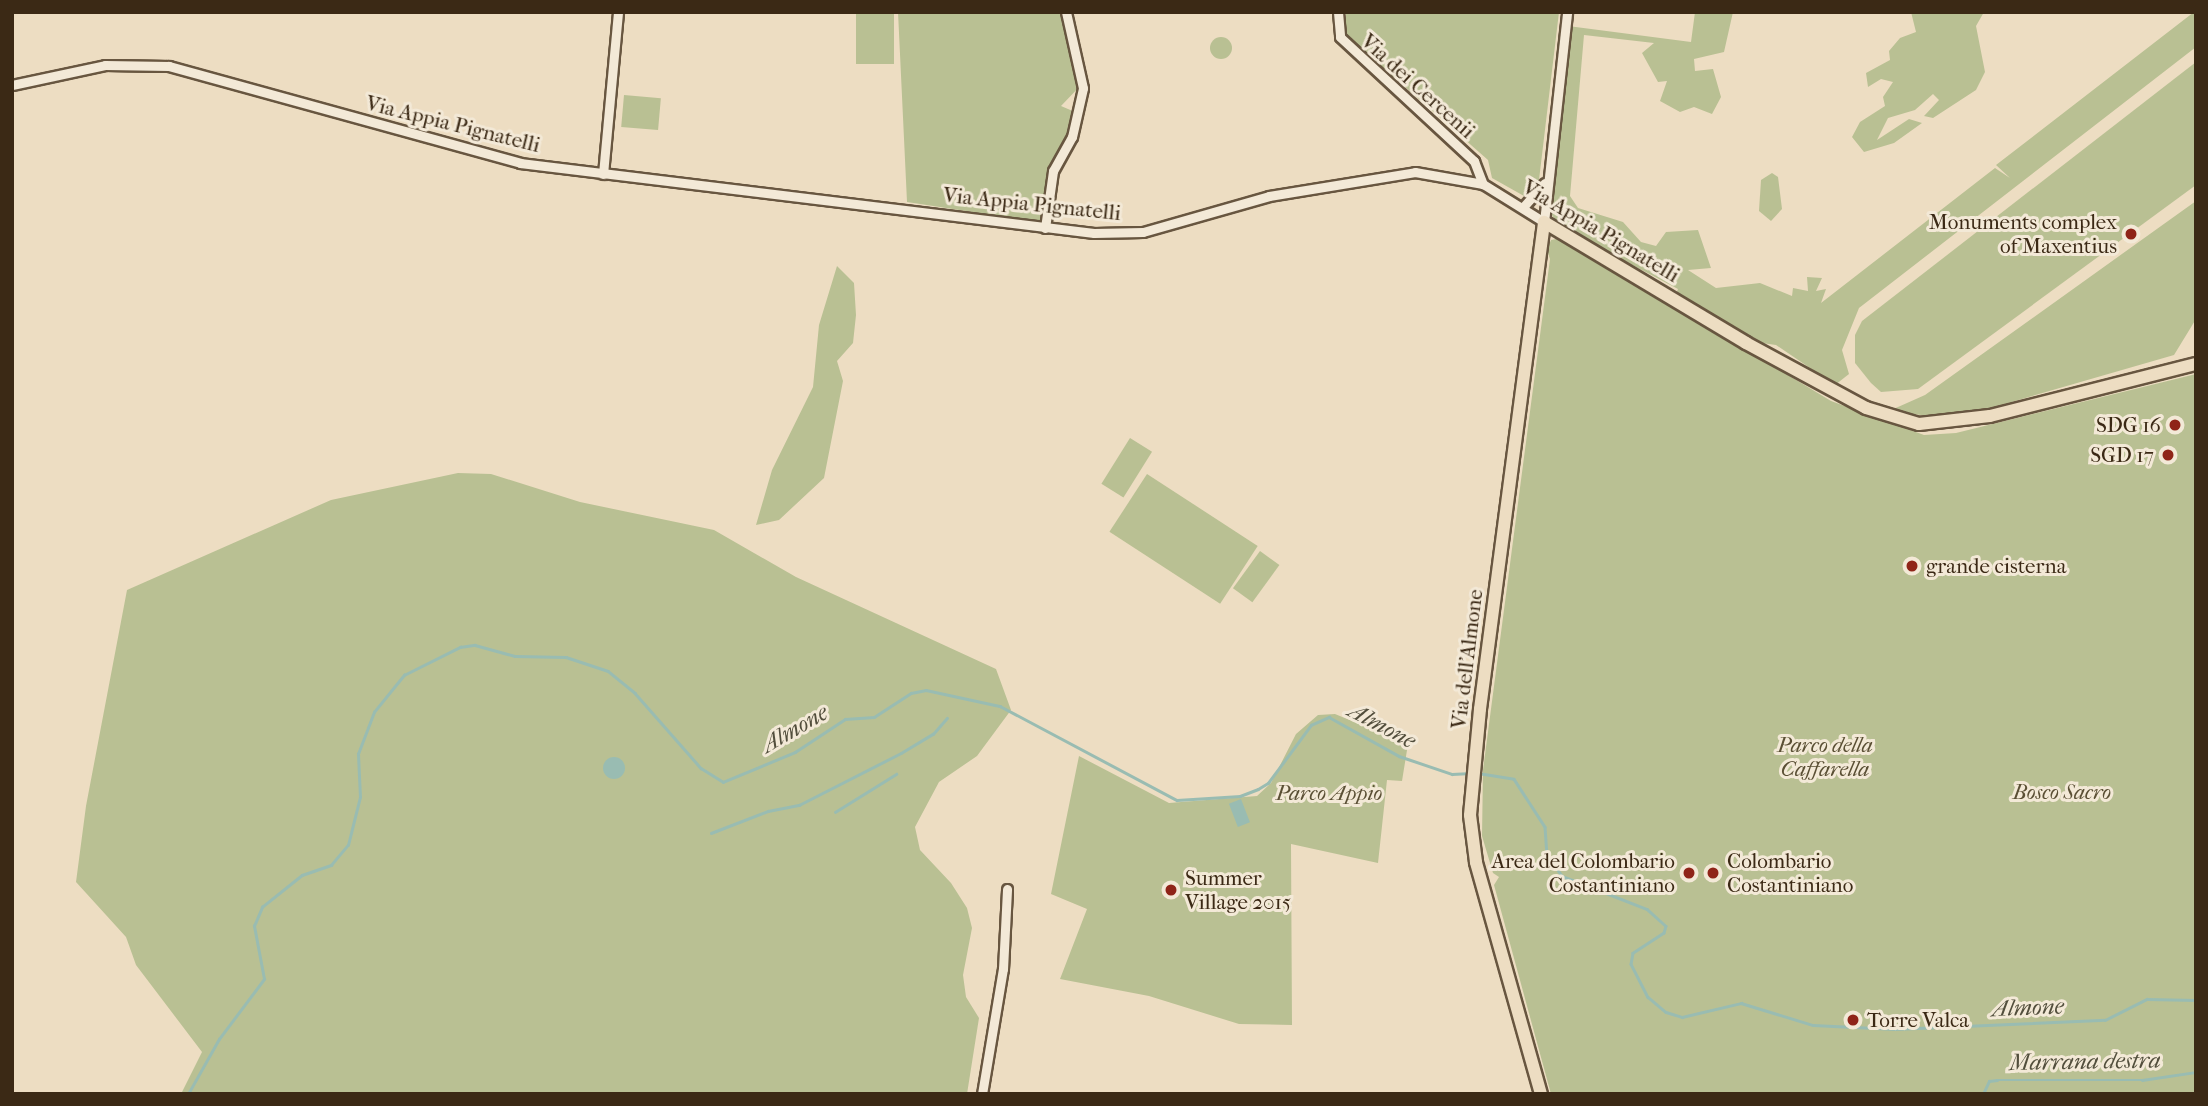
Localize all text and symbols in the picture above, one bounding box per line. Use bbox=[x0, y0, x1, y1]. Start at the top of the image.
street label: Via dei Cercenii bbox=[1356, 28, 1480, 144]
street label: Via Appia Pignatelli bbox=[363, 90, 543, 158]
street label: Via Appia Pignatelli bbox=[1518, 174, 1684, 288]
street label: Via Appia Pignatelli bbox=[942, 182, 1122, 226]
place label: Monuments complex of Maxentius bbox=[1929, 209, 2117, 259]
marker: Monuments complex of Maxentius bbox=[2123, 226, 2139, 242]
place label: SDG 16 bbox=[2096, 412, 2161, 438]
marker: SDG 16 bbox=[2167, 417, 2183, 433]
place label: SGD 17 bbox=[2090, 442, 2154, 468]
marker: SGD 17 bbox=[2160, 447, 2176, 463]
place label: grande cisterna bbox=[1926, 553, 2066, 579]
marker: grande cisterna bbox=[1904, 558, 1920, 574]
street label: Via dell'Almone bbox=[1446, 588, 1488, 730]
water label: Almone bbox=[1344, 697, 1420, 755]
water label: Almone bbox=[757, 699, 833, 759]
park label: Parco della Caffarella bbox=[1777, 732, 1873, 782]
park label: Bosco Sacro bbox=[2013, 779, 2111, 805]
park label: Parco Appio bbox=[1276, 780, 1382, 806]
place label: Area del Colombario Costantiniano bbox=[1491, 848, 1675, 898]
place label: Colombario Costantiniano bbox=[1727, 848, 1853, 898]
place label: Summer Village 2015 bbox=[1185, 865, 1291, 915]
marker: Area del Colombario Costantiniano bbox=[1681, 865, 1697, 881]
marker: Colombario Costantiniano bbox=[1705, 865, 1721, 881]
marker: Summer Village 2015 bbox=[1163, 882, 1179, 898]
water label: Almone bbox=[1992, 993, 2064, 1023]
place label: Torre Valca bbox=[1867, 1007, 1969, 1033]
marker: Torre Valca bbox=[1845, 1012, 1861, 1028]
water label: Marrana destra bbox=[2009, 1047, 2161, 1077]

